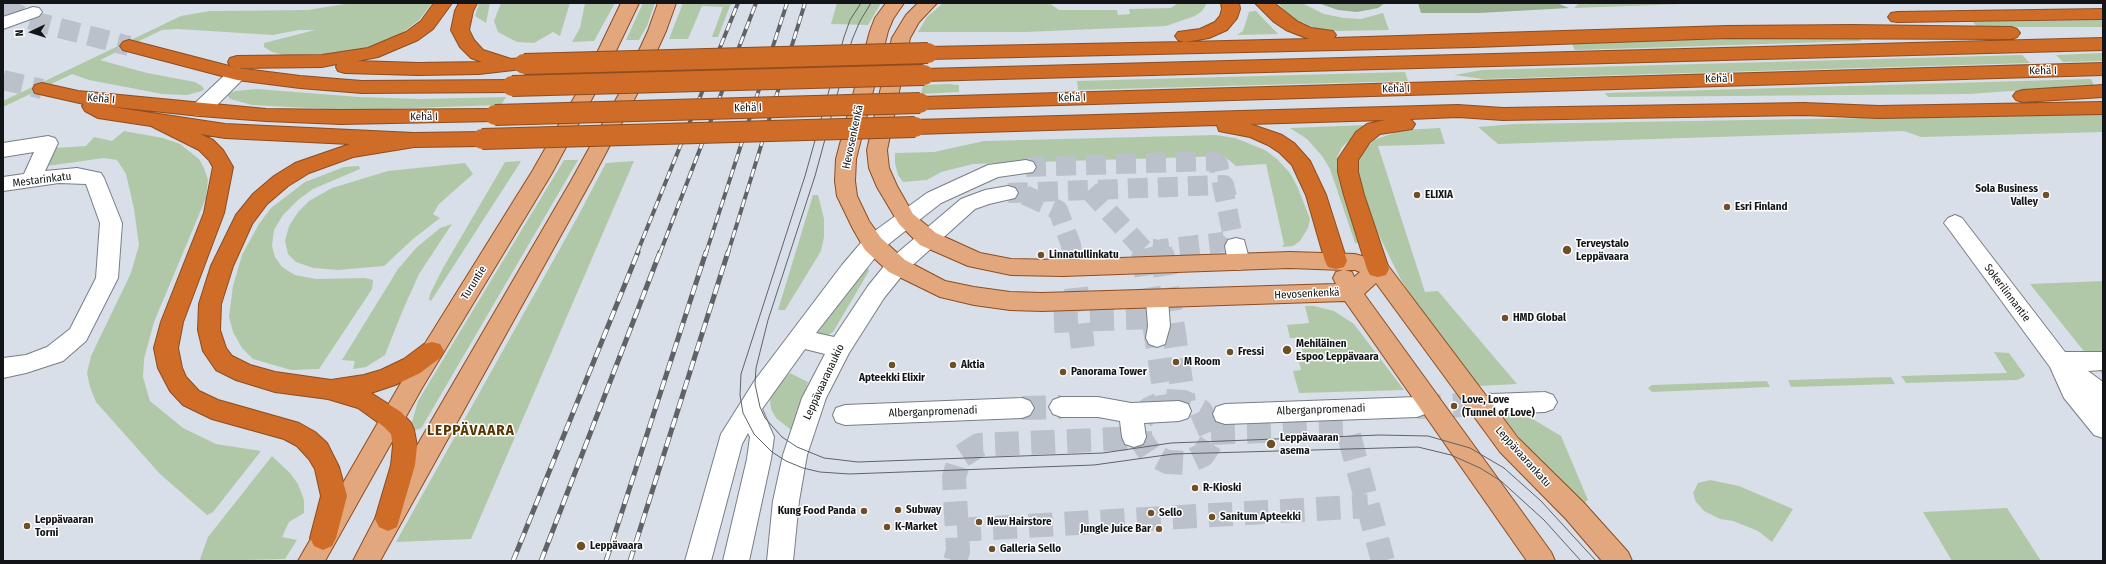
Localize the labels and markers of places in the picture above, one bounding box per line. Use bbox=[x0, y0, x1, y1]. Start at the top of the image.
place label: Sola Business Valley bbox=[1975, 182, 2038, 208]
place label: ELIXIA bbox=[1425, 188, 1453, 202]
marker: ELIXIA bbox=[1412, 190, 1422, 200]
marker: Sola Business Valley bbox=[2041, 190, 2051, 200]
place label: Esri Finland bbox=[1735, 200, 1788, 214]
marker: Esri Finland bbox=[1722, 202, 1732, 212]
place label: Terveystalo Leppävaara bbox=[1576, 237, 1629, 263]
marker: Terveystalo Leppävaara bbox=[1561, 244, 1573, 256]
place label: Linnatullinkatu bbox=[1049, 248, 1119, 262]
marker: Linnatullinkatu bbox=[1036, 250, 1046, 260]
place label: HMD Global bbox=[1513, 311, 1566, 325]
marker: HMD Global bbox=[1500, 313, 1510, 323]
place label: Mehiläinen Espoo Leppävaara bbox=[1296, 337, 1379, 363]
marker: Mehiläinen Espoo Leppävaara bbox=[1281, 344, 1293, 356]
place label: Fressi bbox=[1238, 345, 1264, 359]
marker: Fressi bbox=[1225, 347, 1235, 357]
place label: M Room bbox=[1184, 355, 1220, 369]
marker: M Room bbox=[1171, 357, 1181, 367]
place label: Aktia bbox=[961, 358, 985, 372]
marker: Apteekki Elixir bbox=[887, 360, 897, 370]
marker: Aktia bbox=[948, 360, 958, 370]
place label: Panorama Tower bbox=[1071, 365, 1147, 379]
marker: Panorama Tower bbox=[1058, 367, 1068, 377]
place label: Apteekki Elixir bbox=[859, 371, 925, 385]
place label: Love, Love (Tunnel of Love) bbox=[1462, 393, 1535, 419]
marker: Love, Love (Tunnel of Love) bbox=[1449, 401, 1459, 411]
place label: Leppävaaran asema bbox=[1280, 431, 1338, 457]
marker: Leppävaaran asema bbox=[1265, 438, 1277, 450]
place label: R-Kioski bbox=[1203, 481, 1241, 495]
marker: R-Kioski bbox=[1190, 483, 1200, 493]
place label: Subway bbox=[906, 503, 941, 517]
place label: Kung Food Panda bbox=[778, 504, 856, 518]
marker: Subway bbox=[893, 505, 903, 515]
marker: Kung Food Panda bbox=[859, 506, 869, 516]
place label: Sello bbox=[1159, 506, 1182, 520]
marker: Sello bbox=[1146, 508, 1156, 518]
place label: Sanitum Apteekki bbox=[1220, 510, 1301, 524]
marker: Sanitum Apteekki bbox=[1207, 512, 1217, 522]
place label: Leppävaaran Torni bbox=[35, 513, 93, 539]
place label: New Hairstore bbox=[987, 515, 1052, 529]
marker: New Hairstore bbox=[974, 517, 984, 527]
place label: K-Market bbox=[895, 520, 937, 534]
marker: Leppävaaran Torni bbox=[22, 521, 32, 531]
marker: K-Market bbox=[882, 522, 892, 532]
place label: Jungle Juice Bar bbox=[1080, 522, 1151, 536]
marker: Jungle Juice Bar bbox=[1154, 524, 1164, 534]
place label: Leppävaara bbox=[590, 539, 643, 553]
marker: Leppävaara bbox=[575, 540, 587, 552]
place label: Galleria Sello bbox=[1000, 542, 1061, 556]
marker: Galleria Sello bbox=[987, 544, 997, 554]

